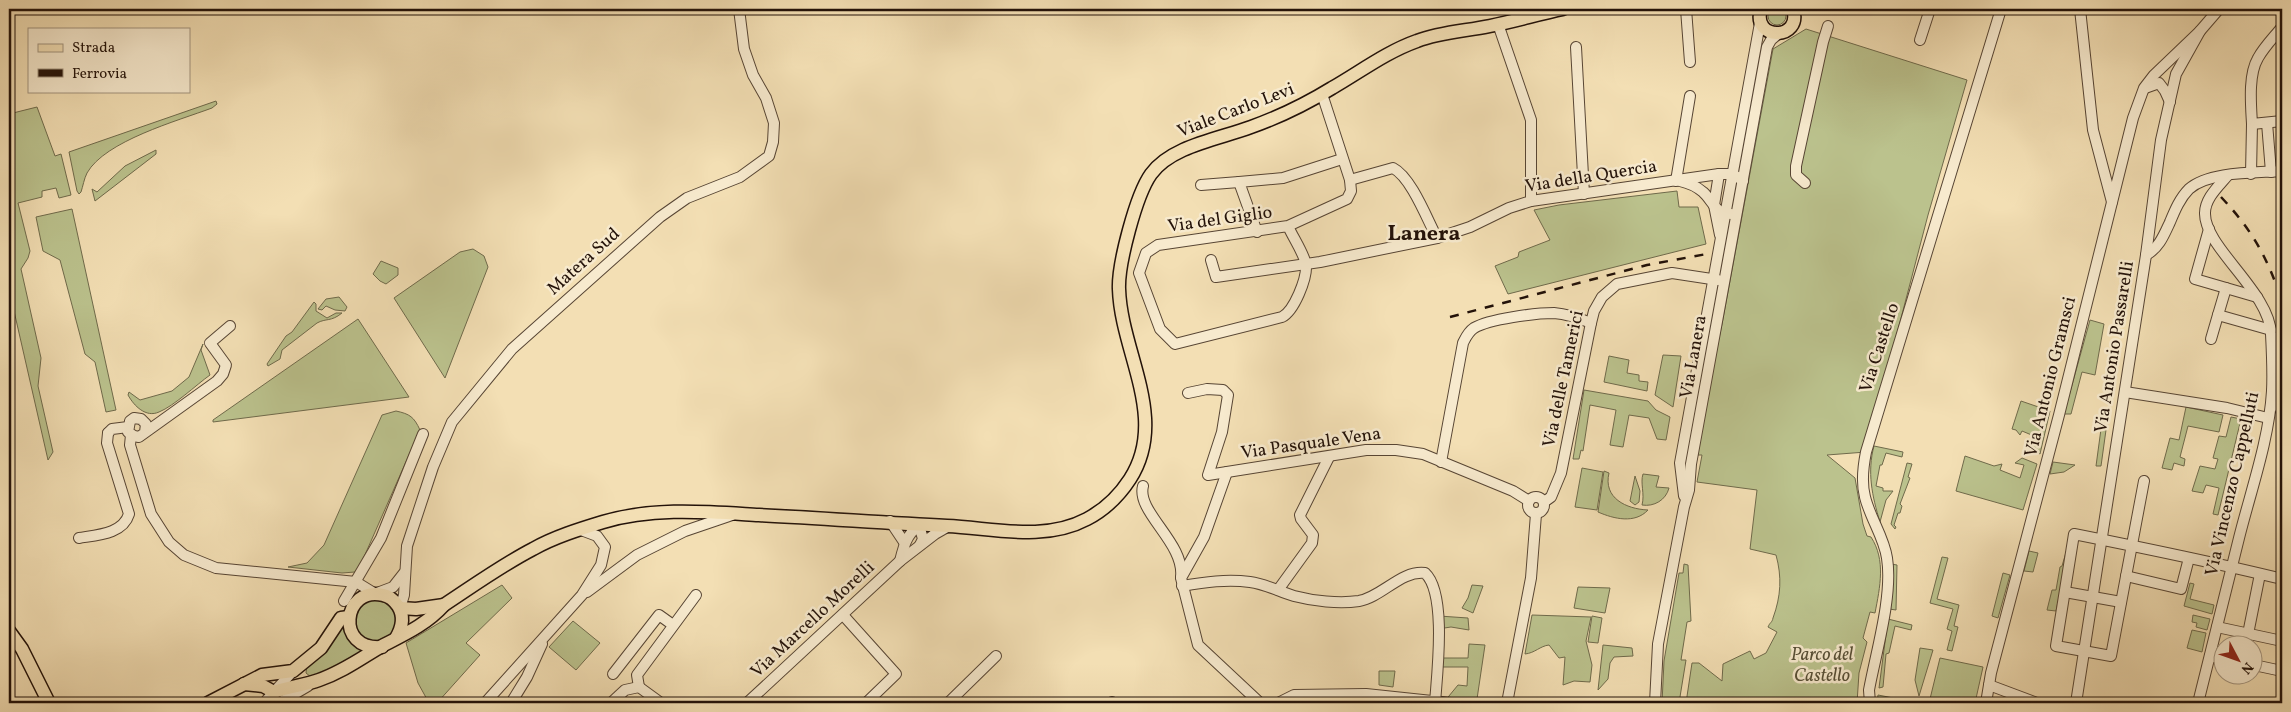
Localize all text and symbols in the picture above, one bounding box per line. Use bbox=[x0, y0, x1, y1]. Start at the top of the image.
legend bbox=[28, 28, 190, 92]
text: Strada bbox=[72, 38, 115, 59]
text: Ferrovia bbox=[72, 64, 127, 85]
street label: Viale Carlo Levi bbox=[1174, 77, 1298, 145]
street label: Via della Quercia bbox=[1523, 154, 1659, 200]
street label: Via del Giglio bbox=[1166, 200, 1274, 240]
district label: Lanera bbox=[1387, 219, 1461, 250]
street label: Matera Sud bbox=[542, 222, 626, 302]
street label: Via Antonio Passarelli bbox=[2089, 259, 2141, 435]
street label: Via Antonio Gramsci bbox=[2019, 294, 2083, 460]
street label: Via Castello bbox=[1854, 300, 1906, 396]
street label: Via delle Tamerici bbox=[1537, 308, 1591, 450]
street label: Via Lanera bbox=[1674, 313, 1714, 401]
street label: Via Vincenzo Cappelluti bbox=[2200, 389, 2266, 579]
street label: Via Pasquale Vena bbox=[1239, 422, 1383, 466]
street label: Via Marcello Morelli bbox=[745, 556, 881, 684]
north arrow bbox=[2214, 634, 2264, 684]
park label: Parco del Castello bbox=[1791, 643, 1854, 689]
text: N bbox=[2236, 657, 2257, 678]

